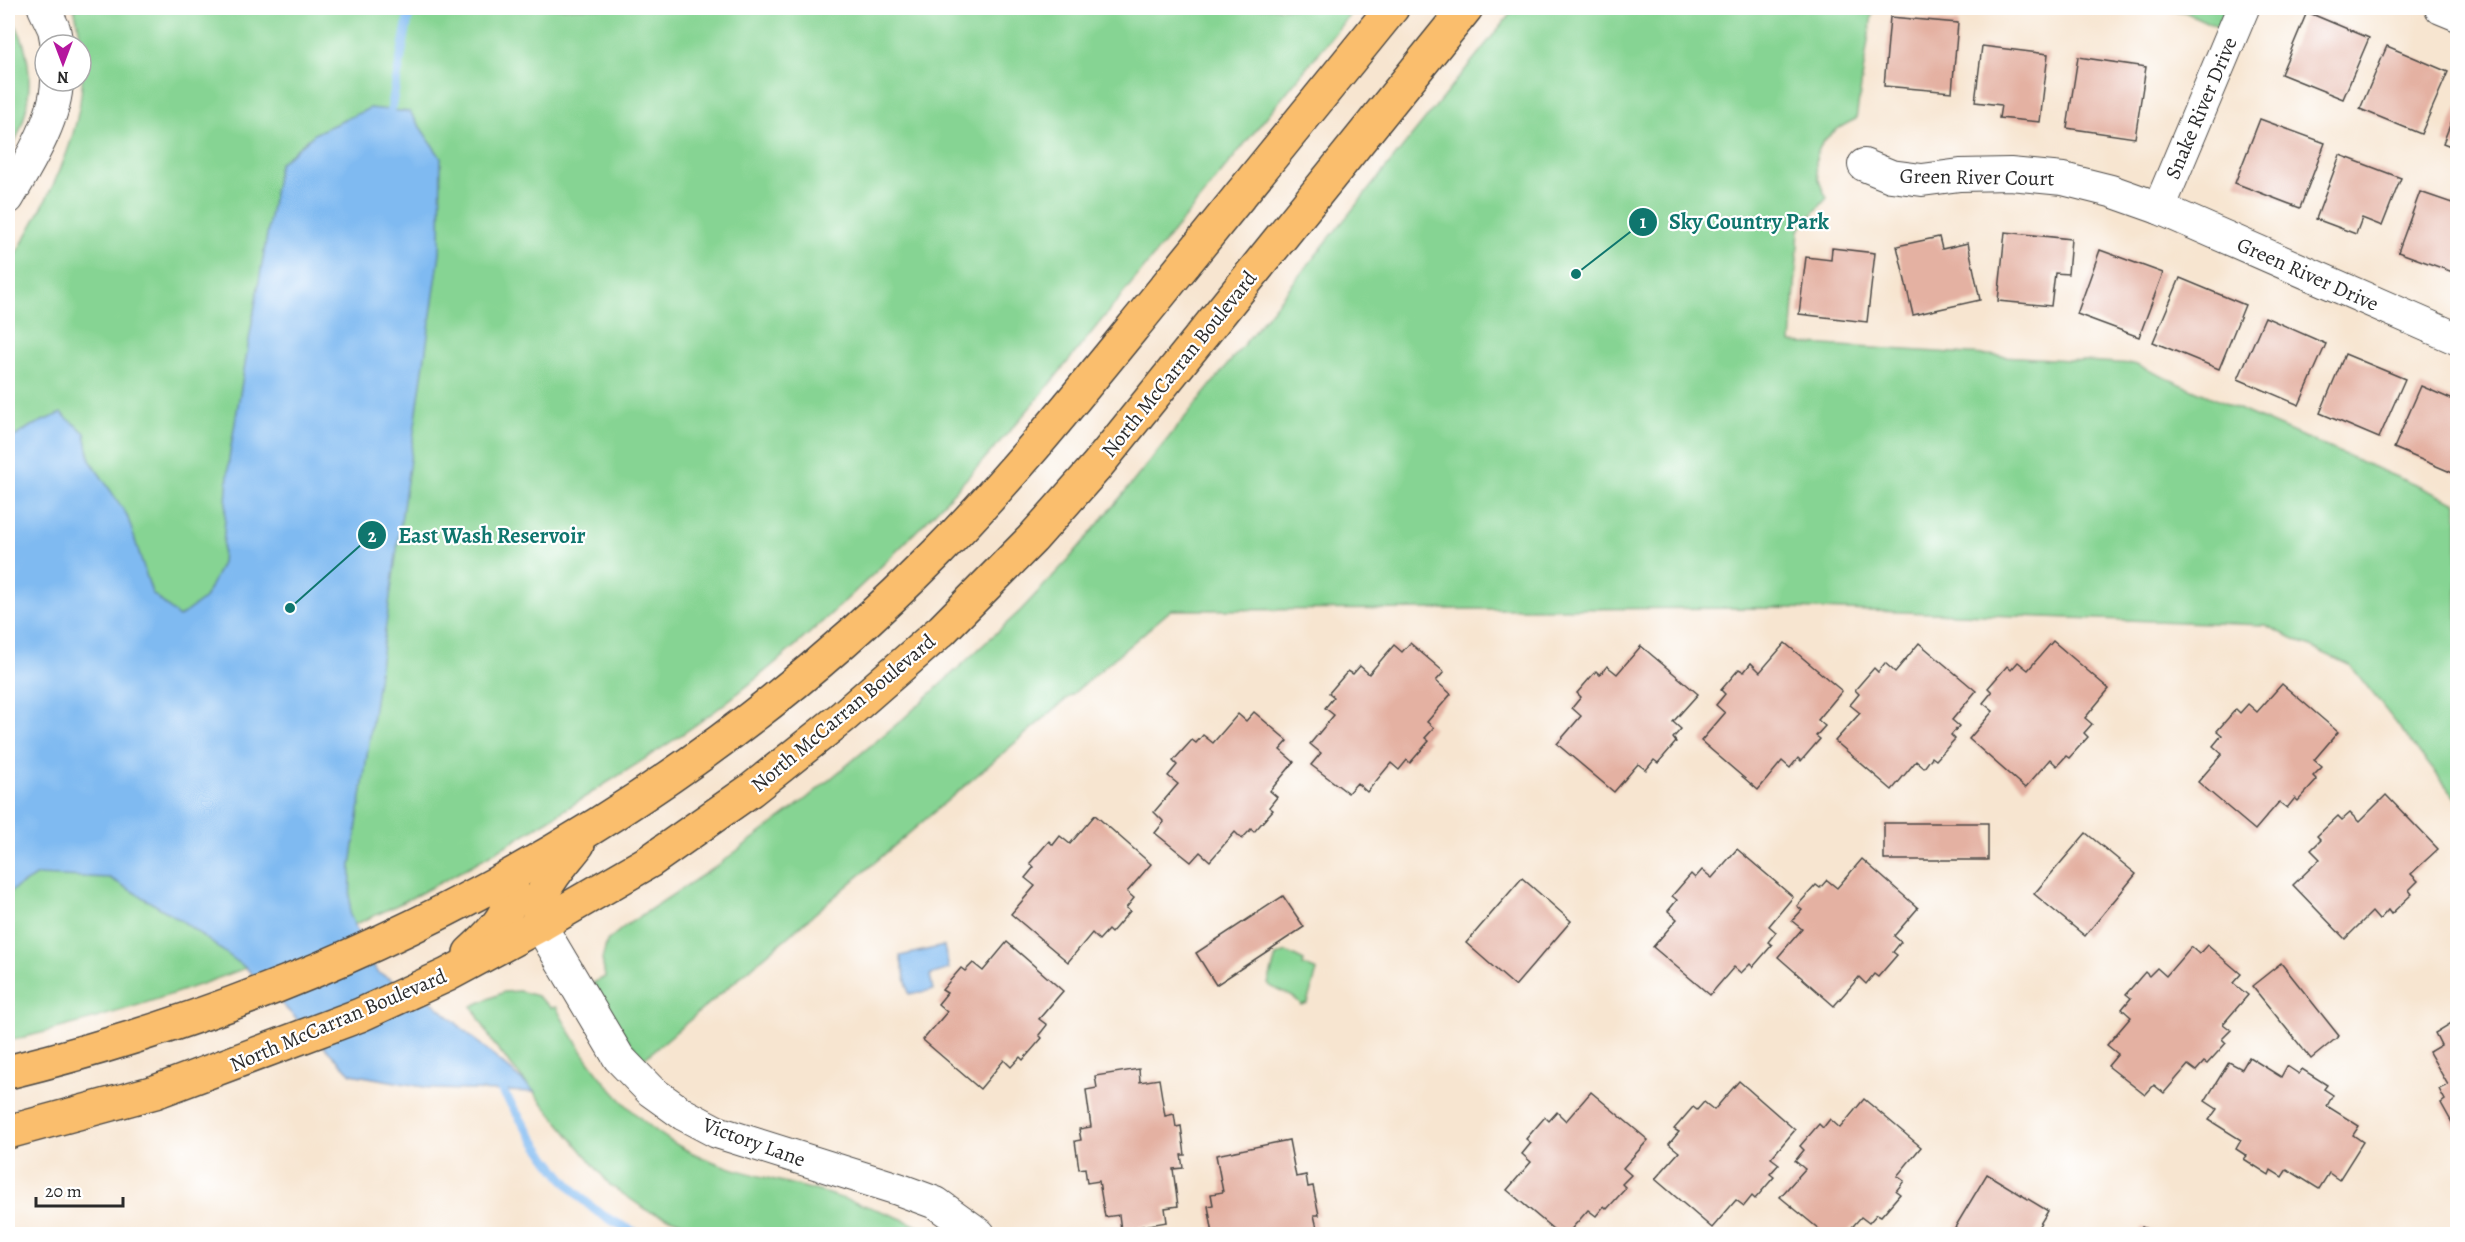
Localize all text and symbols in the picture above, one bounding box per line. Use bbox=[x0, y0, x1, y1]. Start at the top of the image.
north arrow bbox=[33, 33, 93, 93]
street label: Snake River Drive bbox=[2158, 33, 2244, 183]
text: N bbox=[57, 66, 69, 88]
street label: Green River Court bbox=[1899, 162, 2055, 192]
callout: Sky Country Park bbox=[1628, 202, 1841, 242]
text: Sky Country Park bbox=[1669, 207, 1830, 237]
text: 1 bbox=[1640, 210, 1647, 234]
street label: Green River Drive bbox=[2233, 230, 2383, 318]
street label: North McCarran Boulevard bbox=[1095, 264, 1264, 463]
callout: East Wash Reservoir bbox=[357, 515, 598, 555]
text: East Wash Reservoir bbox=[398, 521, 586, 551]
text: 2 bbox=[368, 524, 377, 548]
street label: North McCarran Boulevard bbox=[745, 627, 942, 798]
street label: North McCarran Boulevard bbox=[225, 961, 451, 1078]
street label: Victory Lane bbox=[698, 1110, 809, 1174]
scale bar bbox=[36, 1170, 123, 1208]
text: 20 m bbox=[45, 1179, 82, 1203]

